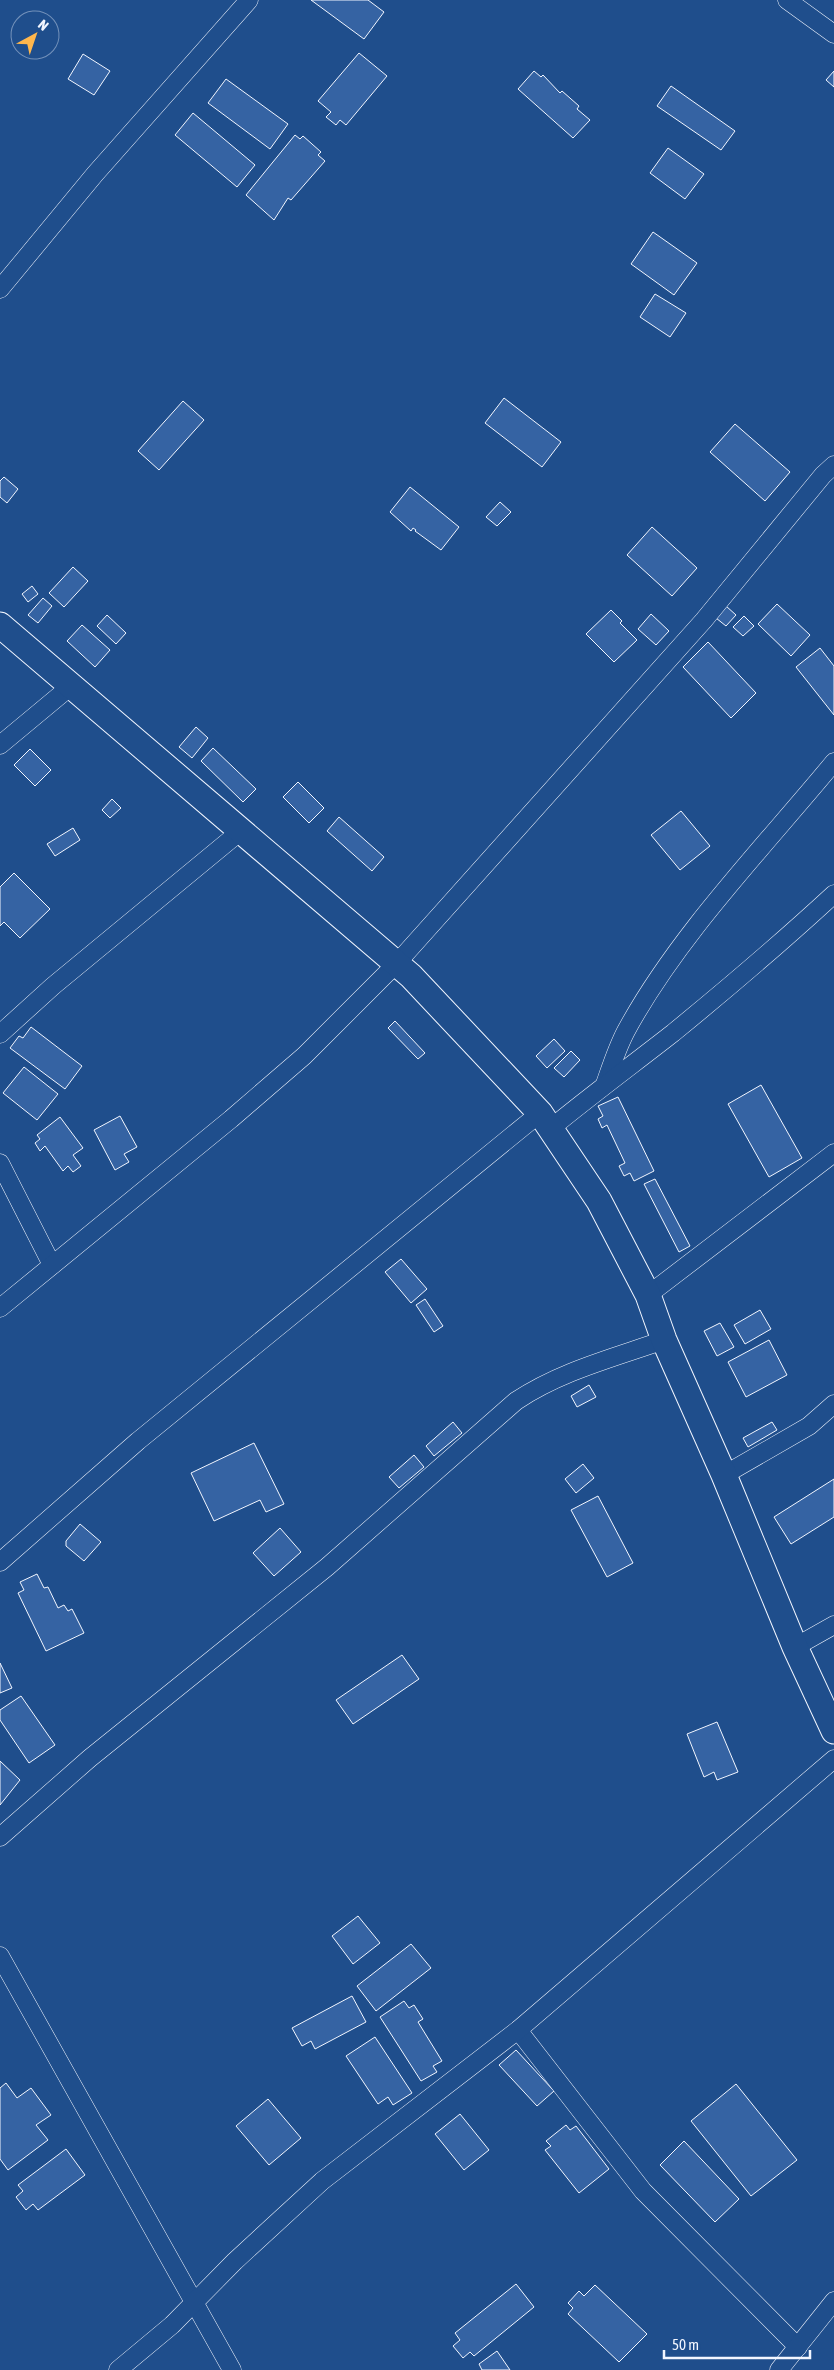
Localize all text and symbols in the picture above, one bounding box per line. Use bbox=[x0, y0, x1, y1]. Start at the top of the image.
north arrow bbox=[10, 10, 60, 60]
text: N bbox=[35, 16, 52, 34]
scale bar bbox=[664, 2328, 810, 2360]
text: 50 m bbox=[672, 2336, 699, 2353]

